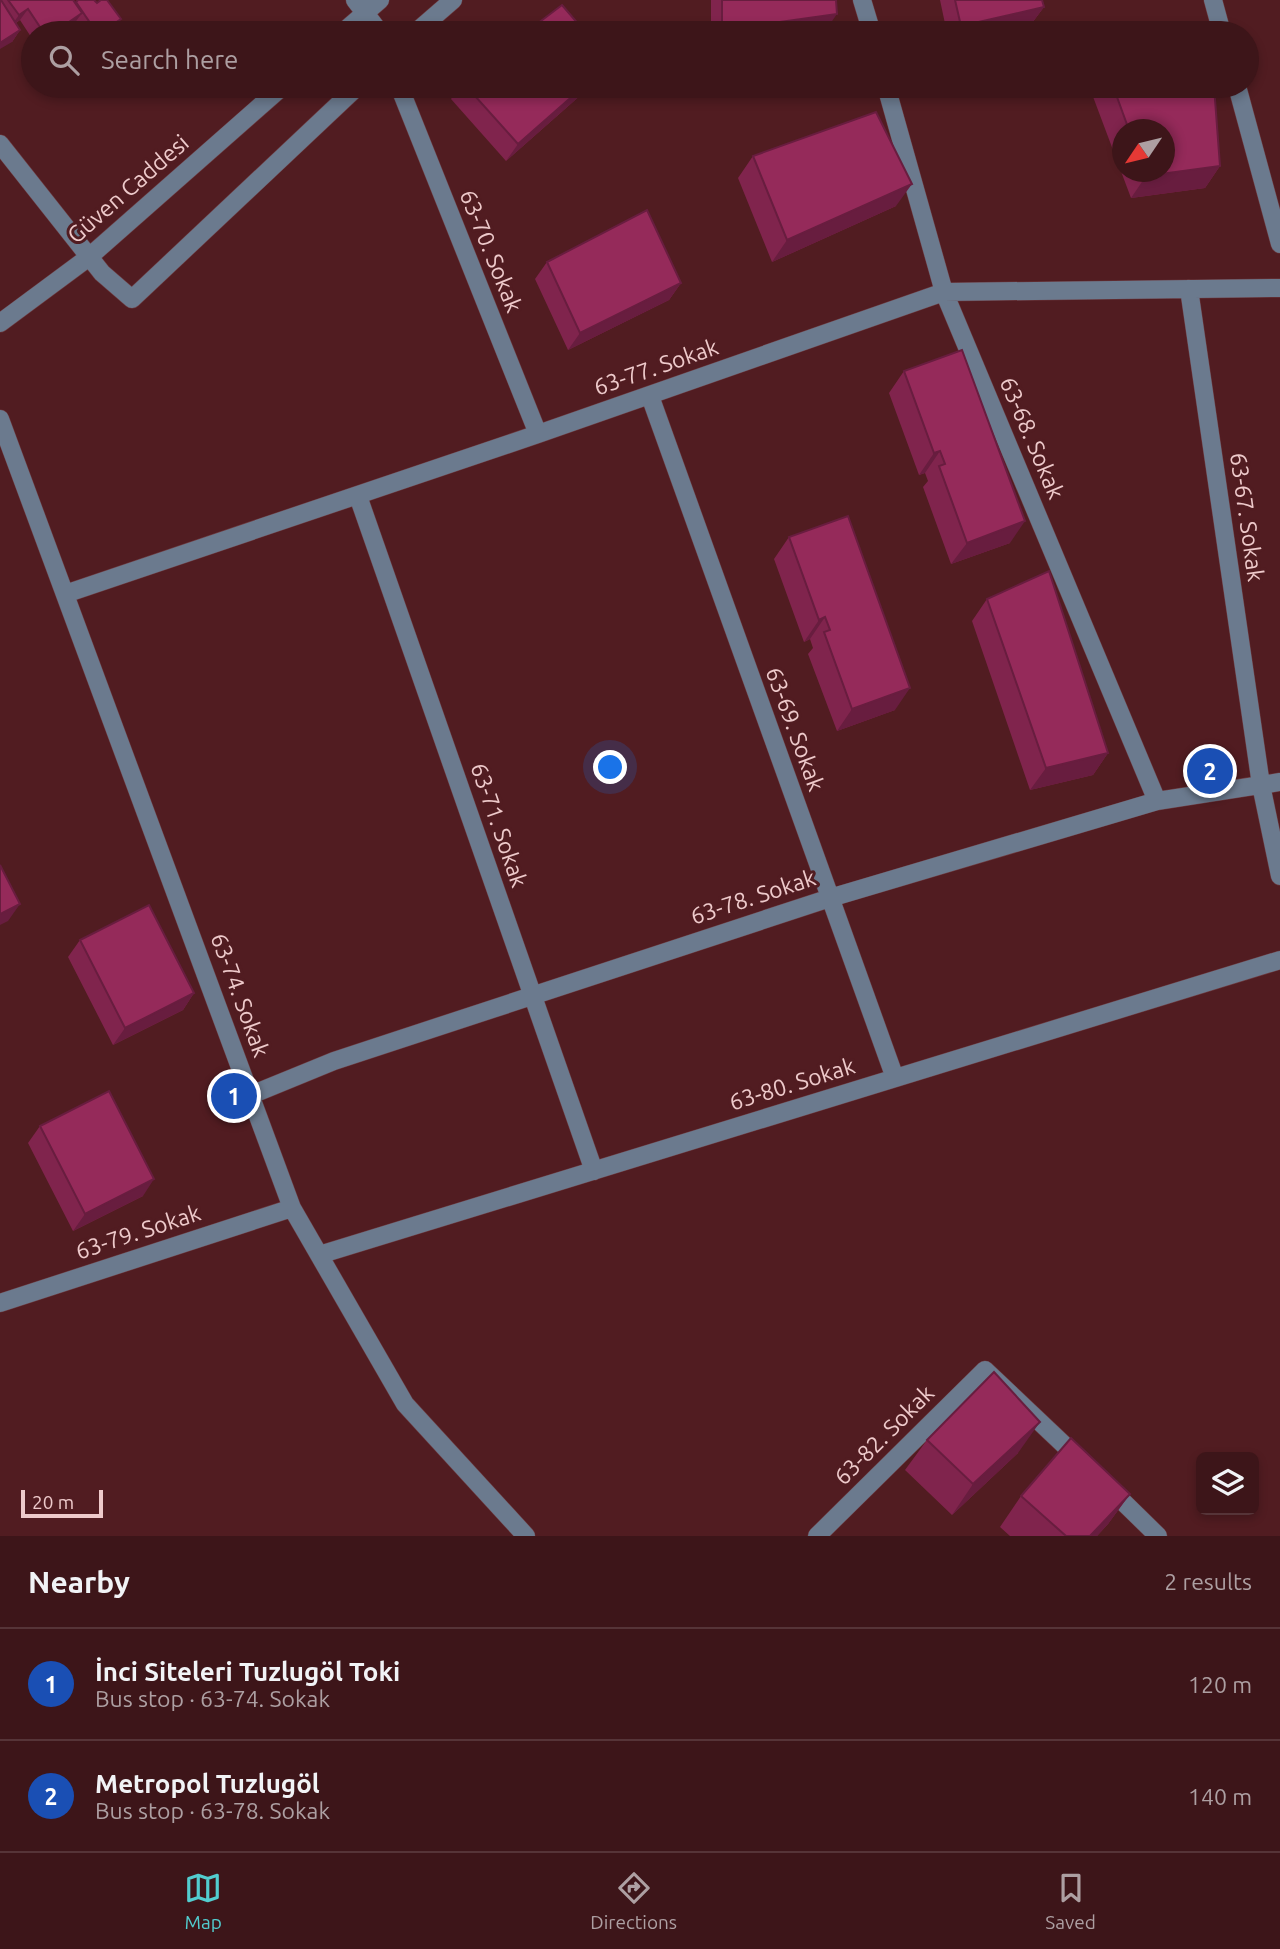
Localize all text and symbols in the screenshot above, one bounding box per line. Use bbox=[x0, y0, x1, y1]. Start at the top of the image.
search box bbox=[21, 21, 1259, 98]
icon: search bbox=[45, 41, 83, 79]
text: Search here bbox=[101, 45, 238, 74]
north arrow bbox=[1112, 119, 1175, 182]
street label: Güven Caddesi bbox=[62, 129, 193, 248]
street label: 63-70. Sokak bbox=[456, 186, 528, 316]
street label: 63-77. Sokak bbox=[590, 333, 722, 400]
street label: 63-68. Sokak bbox=[996, 373, 1070, 503]
street label: 63-67. Sokak bbox=[1226, 451, 1269, 583]
street label: 63-69. Sokak bbox=[761, 663, 830, 795]
pin: 2 bbox=[1187, 745, 1233, 797]
your location bbox=[593, 750, 627, 784]
street label: 63-71. Sokak bbox=[466, 759, 533, 891]
street label: 63-78. Sokak bbox=[687, 864, 819, 928]
street label: 63-74. Sokak bbox=[206, 929, 275, 1061]
street label: 63-80. Sokak bbox=[726, 1052, 858, 1114]
pin: 1 bbox=[211, 1070, 257, 1122]
street label: 63-79. Sokak bbox=[72, 1199, 204, 1263]
street label: 63-82. Sokak bbox=[829, 1380, 939, 1489]
map controls bbox=[1196, 1452, 1259, 1515]
button: layers bbox=[1196, 1452, 1259, 1515]
scale bar bbox=[21, 1487, 103, 1519]
text: 20 m bbox=[32, 1491, 74, 1513]
text: Nearby bbox=[28, 1565, 130, 1599]
text: 2 results bbox=[1164, 1569, 1252, 1594]
text: İnci Siteleri Tuzlugöl Toki bbox=[95, 1657, 400, 1686]
text: 1 bbox=[45, 1672, 57, 1697]
text: 120 m bbox=[1188, 1672, 1252, 1697]
text: Bus stop · 63-74. Sokak bbox=[95, 1686, 330, 1711]
text: Metropol Tuzlugöl bbox=[95, 1769, 320, 1798]
text: 2 bbox=[45, 1784, 57, 1809]
text: 140 m bbox=[1188, 1784, 1252, 1809]
text: Bus stop · 63-78. Sokak bbox=[95, 1798, 330, 1823]
tab: Map bbox=[184, 1869, 222, 1933]
tab: Directions bbox=[590, 1869, 677, 1933]
tab: Saved bbox=[1045, 1869, 1096, 1933]

